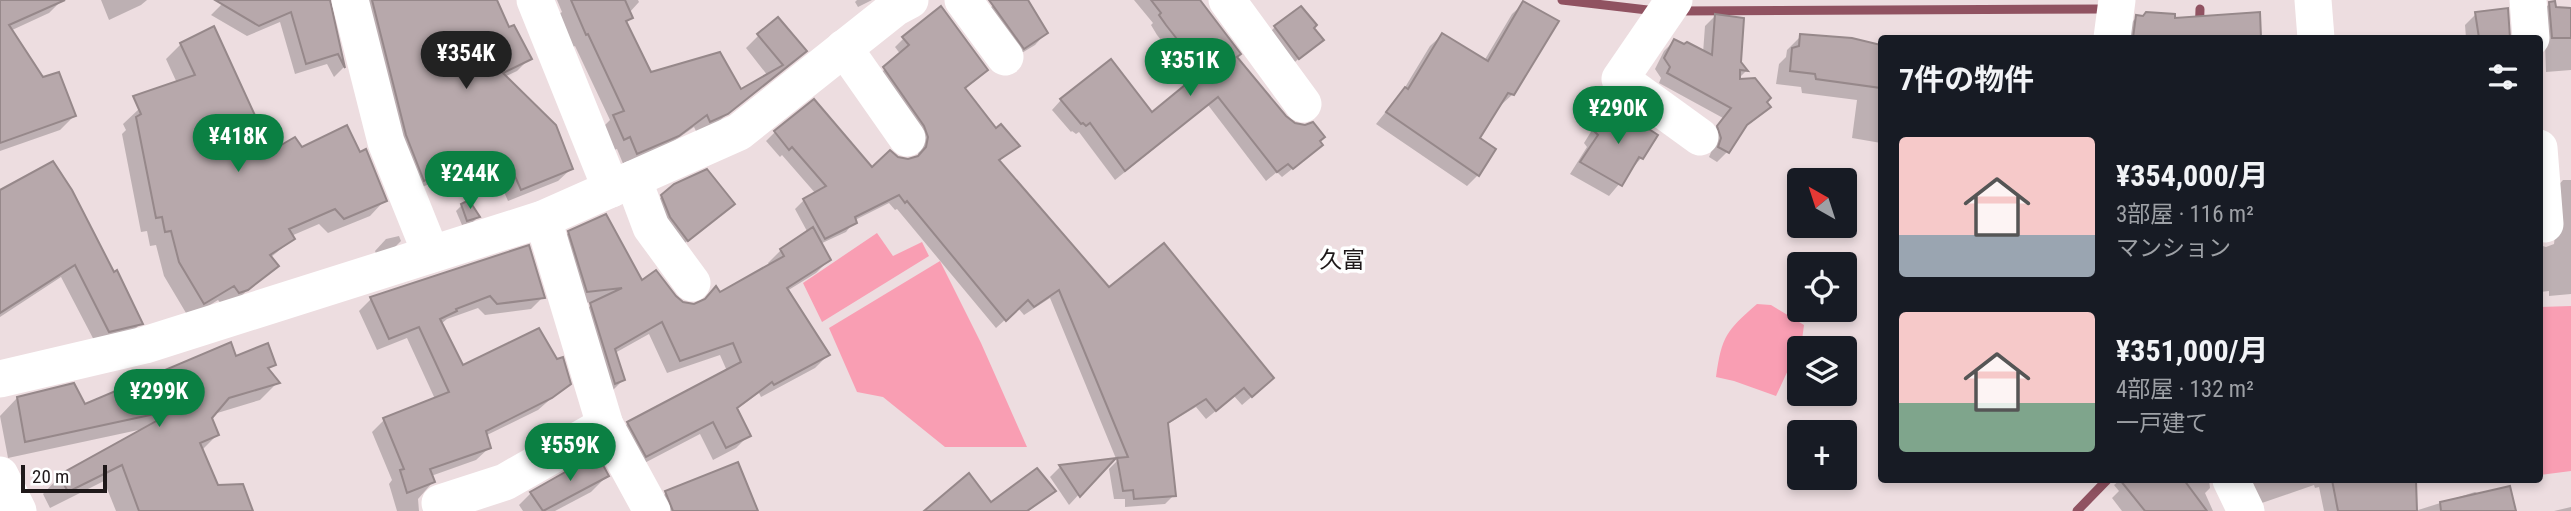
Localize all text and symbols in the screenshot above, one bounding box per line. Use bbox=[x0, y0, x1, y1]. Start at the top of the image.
pin: ¥354K bbox=[417, 32, 515, 91]
pin: ¥351K bbox=[1141, 38, 1239, 98]
text: ¥354K bbox=[437, 40, 495, 67]
text: ¥351K bbox=[1161, 47, 1219, 74]
icon: filters bbox=[2484, 58, 2522, 96]
text: 7件の物件 bbox=[1899, 62, 2034, 97]
pin: ¥290K bbox=[1569, 86, 1667, 146]
text: ¥290K bbox=[1589, 95, 1647, 122]
pin: ¥418K bbox=[189, 114, 287, 174]
text: ¥418K bbox=[209, 123, 267, 150]
pin: ¥244K bbox=[421, 152, 519, 211]
text: ¥354,000/月 bbox=[2116, 158, 2269, 193]
text: ¥244K bbox=[441, 160, 499, 187]
icon: home bbox=[1955, 165, 2039, 249]
north arrow bbox=[1787, 168, 1857, 238]
map controls bbox=[1787, 168, 1857, 490]
text: 3部屋 · 116 m² bbox=[2116, 201, 2254, 228]
text: マンション bbox=[2116, 235, 2231, 262]
district label: 久富 bbox=[1319, 247, 1365, 274]
button: locate bbox=[1787, 252, 1857, 322]
text: ¥351,000/月 bbox=[2116, 333, 2269, 368]
button: layers bbox=[1787, 336, 1857, 406]
icon: home bbox=[1955, 340, 2039, 424]
pin: ¥299K bbox=[110, 370, 208, 429]
text: 4部屋 · 132 m² bbox=[2116, 376, 2254, 403]
text: ¥299K bbox=[130, 378, 188, 405]
text: 一戸建て bbox=[2116, 410, 2208, 437]
button: + bbox=[1787, 420, 1857, 490]
pin: ¥559K bbox=[521, 424, 619, 483]
text: ¥559K bbox=[541, 432, 599, 459]
scale bar bbox=[21, 462, 107, 494]
text: 20 m bbox=[32, 465, 69, 488]

